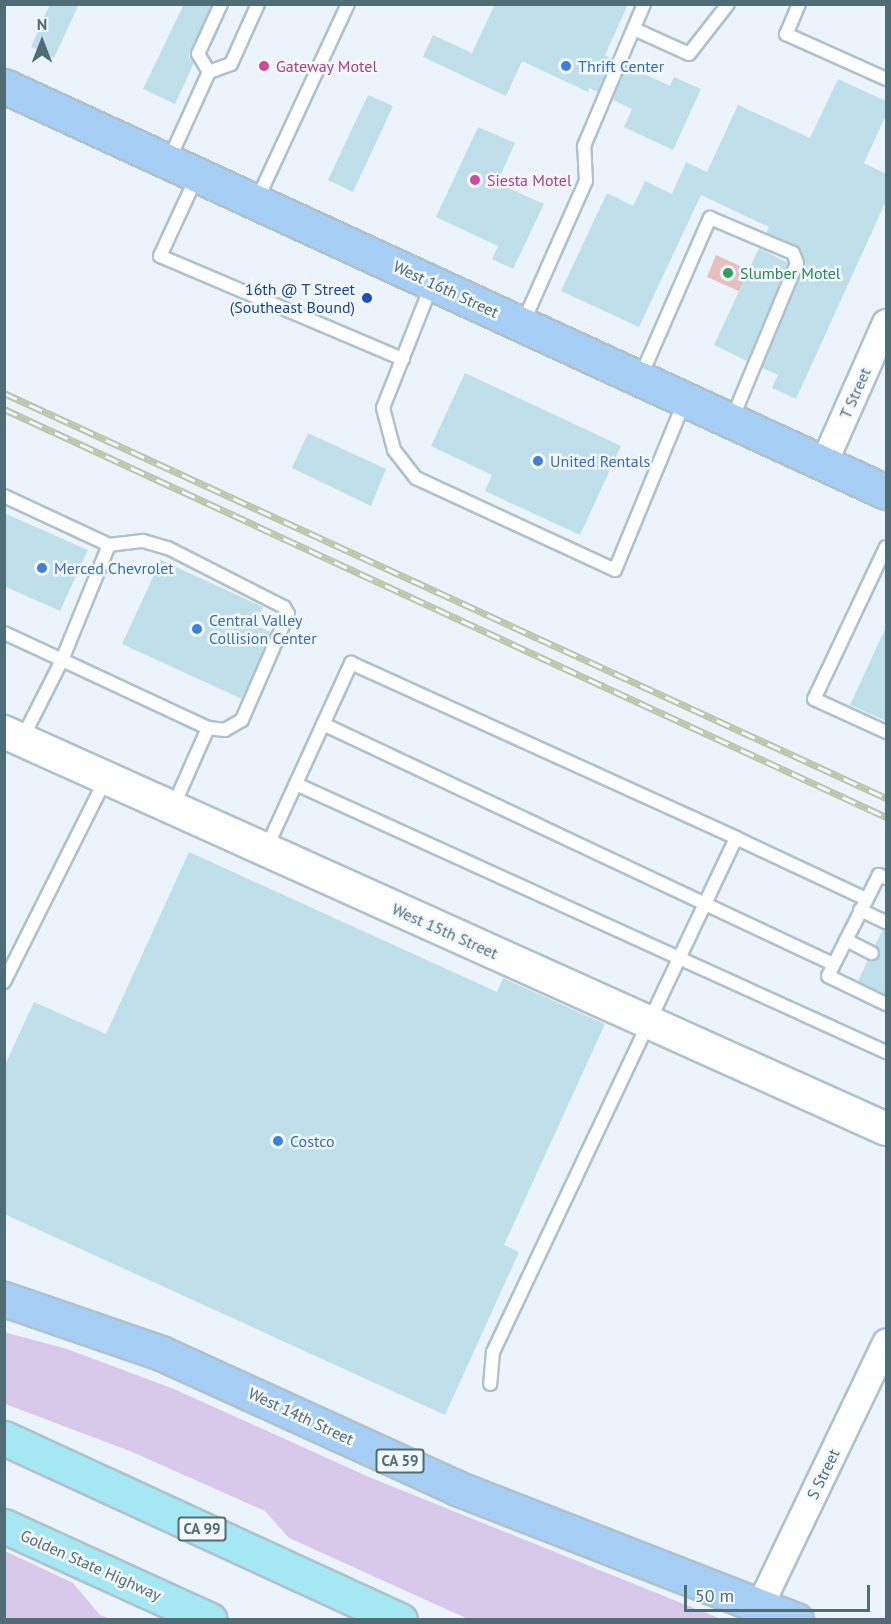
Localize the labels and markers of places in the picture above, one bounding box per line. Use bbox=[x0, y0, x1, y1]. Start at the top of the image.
place label: Gateway Motel bbox=[276, 56, 378, 76]
place label: Thrift Center bbox=[578, 56, 664, 76]
marker: Gateway Motel bbox=[257, 59, 271, 73]
marker: Thrift Center bbox=[559, 59, 573, 73]
place label: Siesta Motel bbox=[487, 170, 572, 190]
marker: Siesta Motel bbox=[468, 173, 482, 187]
place label: Slumber Motel bbox=[740, 263, 841, 283]
marker: Slumber Motel bbox=[721, 266, 735, 280]
place label: 16th @ T Street (Southeast Bound) bbox=[230, 279, 355, 317]
marker: 16th @ T Street (Southeast Bound) bbox=[360, 291, 374, 305]
place label: United Rentals bbox=[550, 451, 650, 471]
marker: United Rentals bbox=[531, 454, 545, 468]
place label: Merced Chevrolet bbox=[54, 558, 174, 578]
marker: Merced Chevrolet bbox=[35, 561, 49, 575]
place label: Central Valley Collision Center bbox=[209, 610, 317, 648]
marker: Central Valley Collision Center bbox=[190, 622, 204, 636]
place label: Costco bbox=[290, 1131, 335, 1151]
marker: Costco bbox=[271, 1134, 285, 1148]

